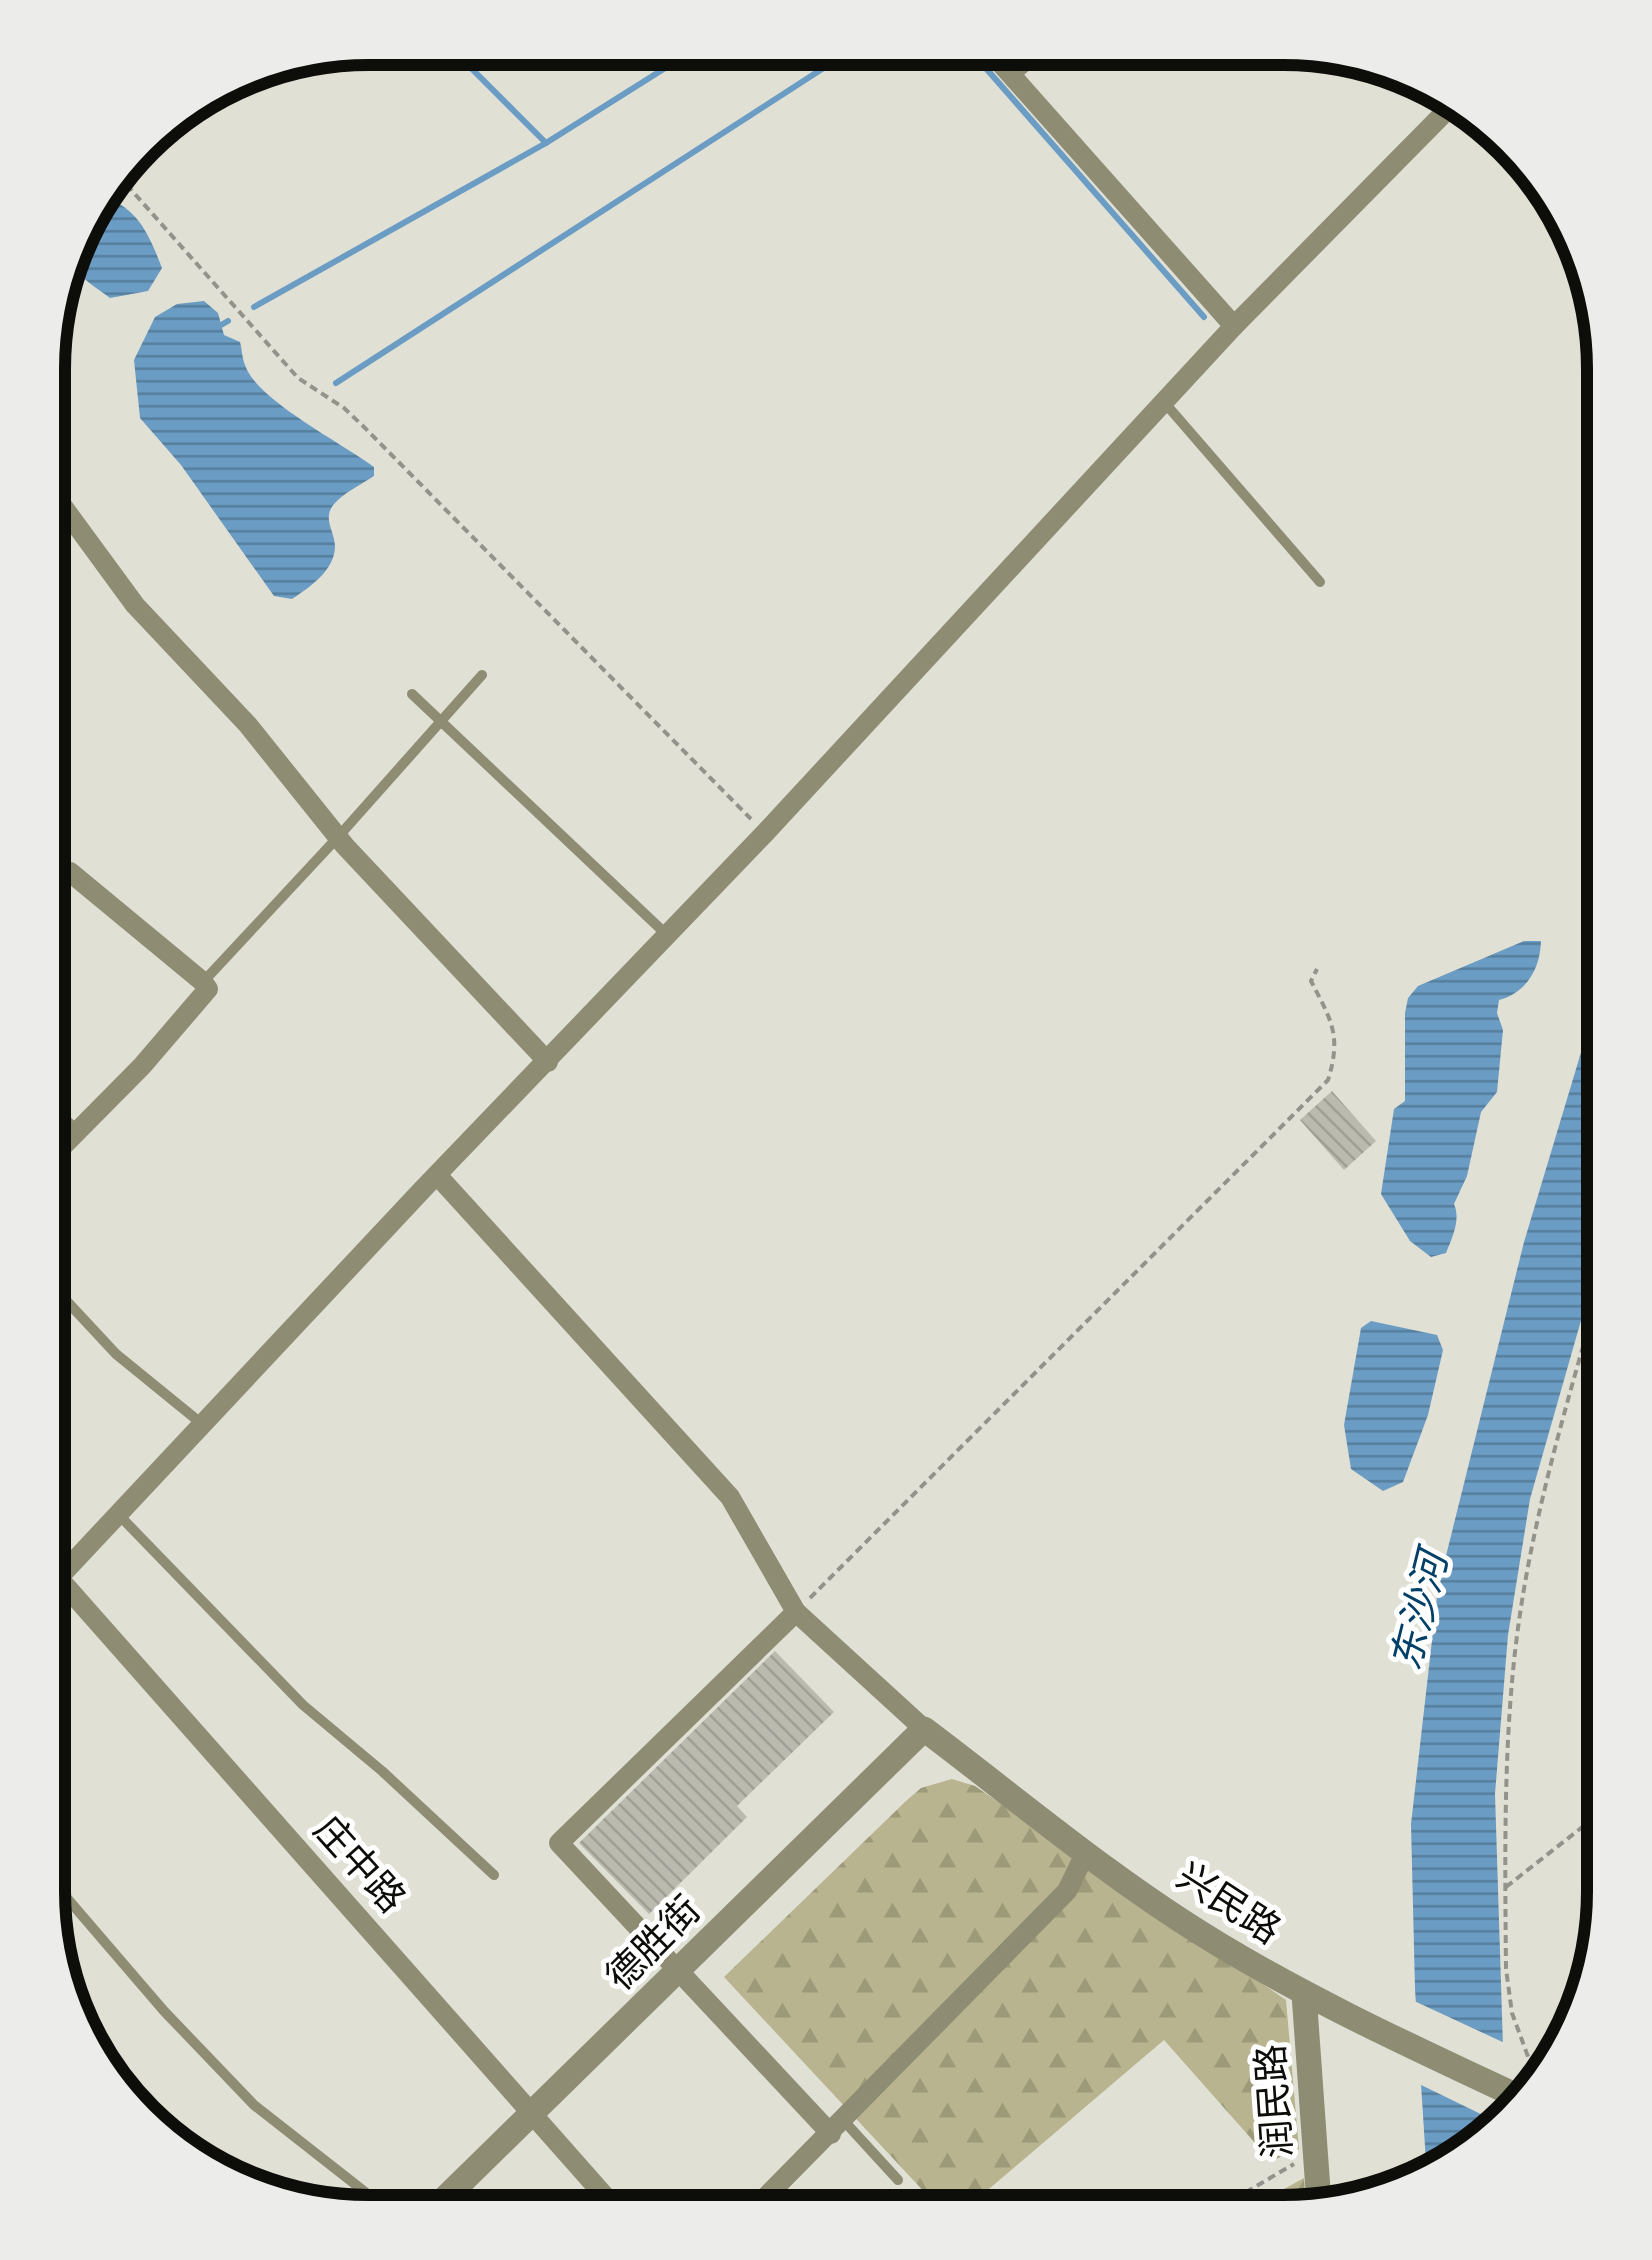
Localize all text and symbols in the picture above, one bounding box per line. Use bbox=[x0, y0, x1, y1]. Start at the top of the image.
water label: 东沙河 bbox=[1374, 1538, 1464, 1676]
street label: 庄中路 bbox=[301, 1802, 420, 1925]
street label: 兴民路 bbox=[1166, 1847, 1293, 1958]
street label: 德胜街 bbox=[591, 1881, 713, 2003]
street label: 润民路 bbox=[1240, 2042, 1306, 2160]

